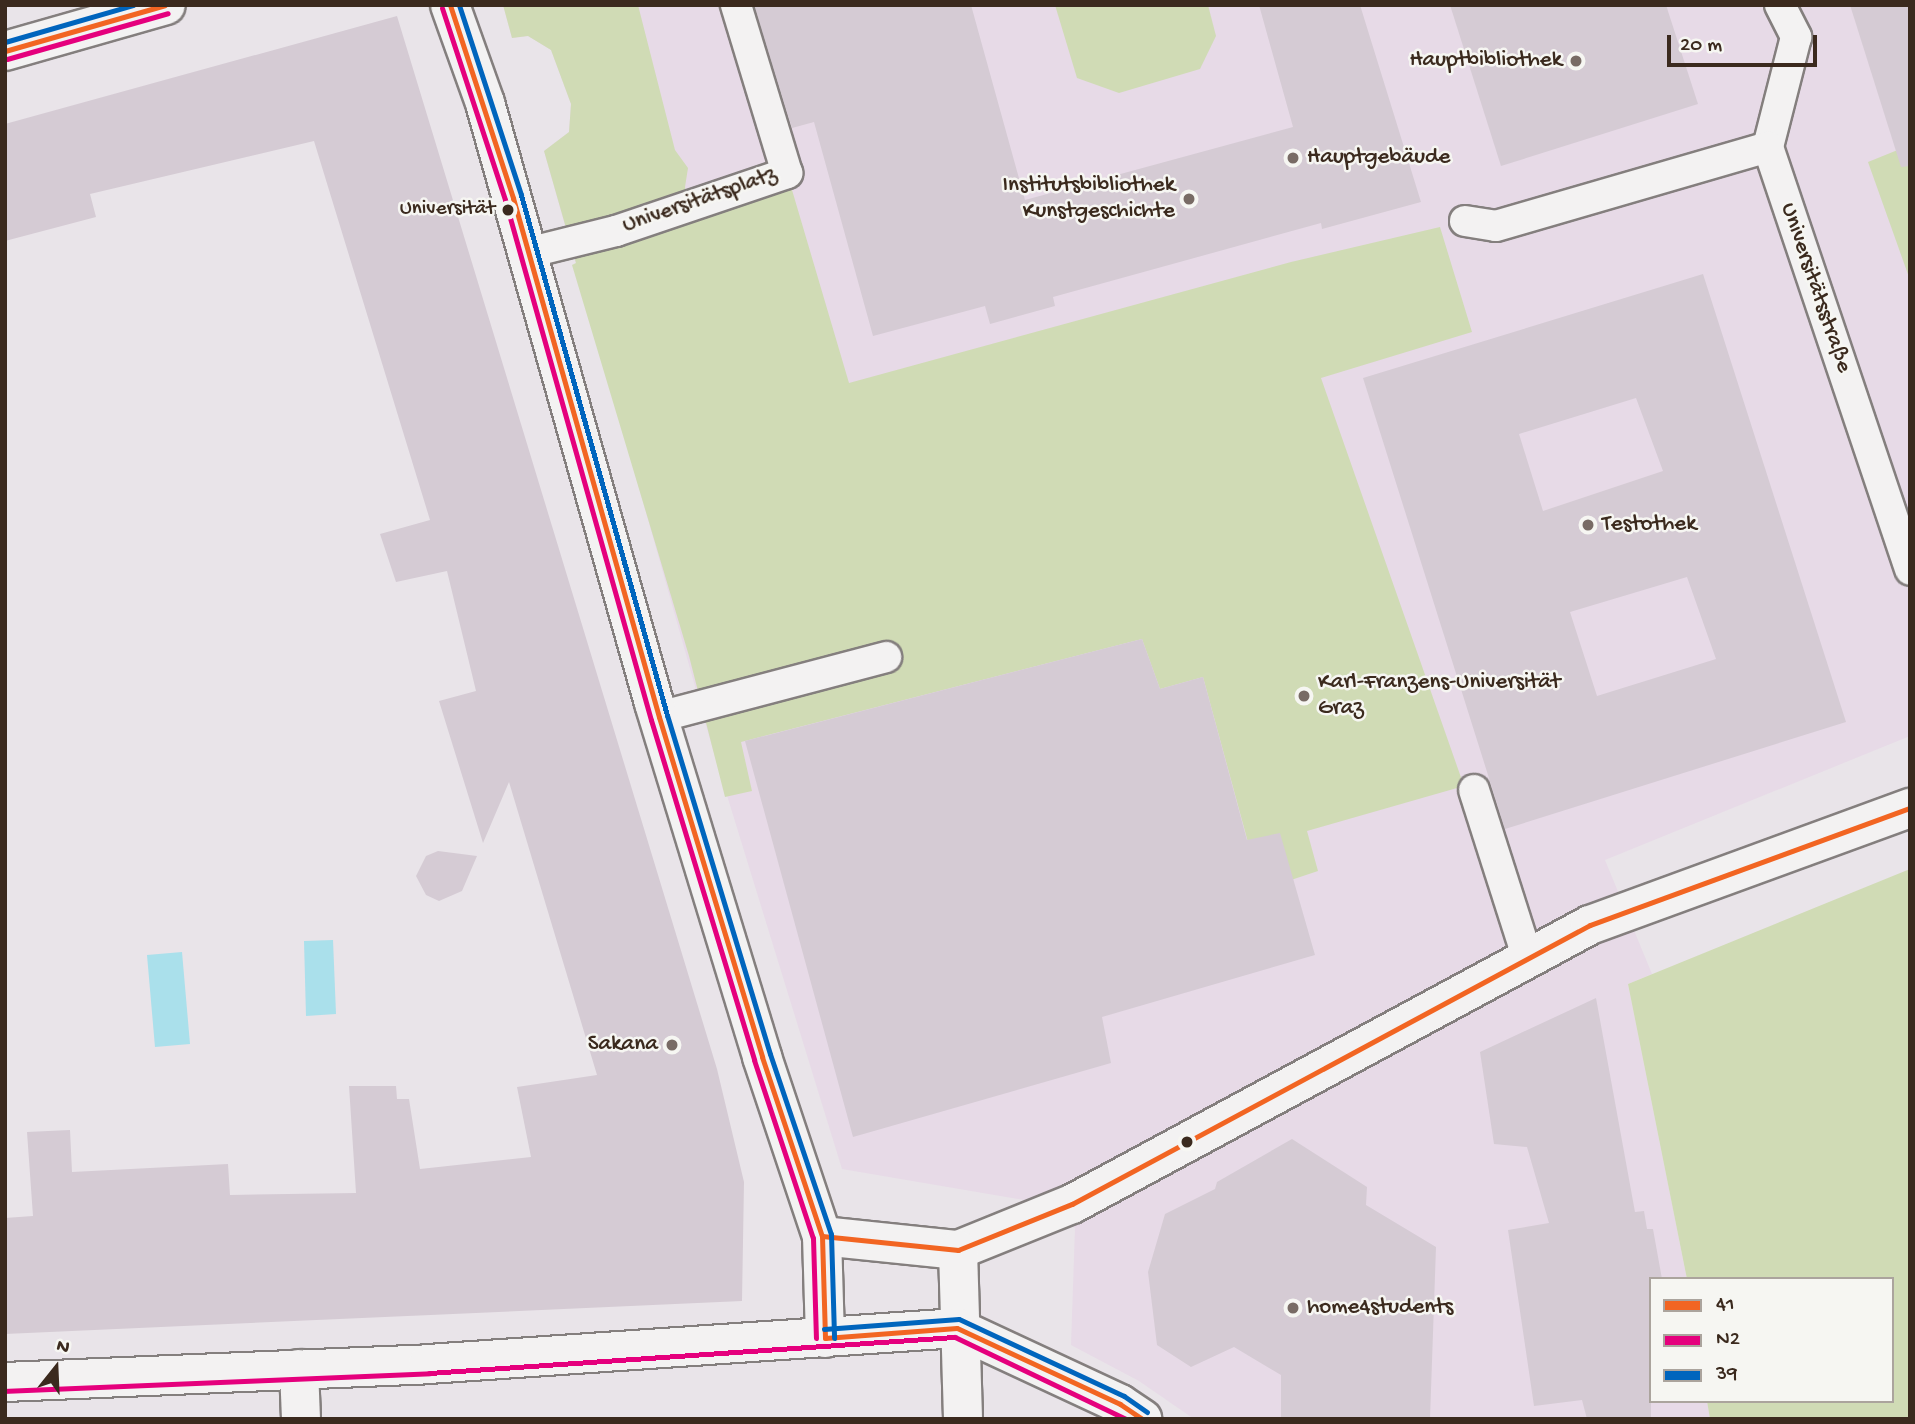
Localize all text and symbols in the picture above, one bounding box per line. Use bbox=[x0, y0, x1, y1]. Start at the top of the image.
scale bar bbox=[1670, 21, 1820, 65]
text: 20 m bbox=[1680, 34, 1722, 59]
place label: Hauptbibliothek bbox=[1409, 47, 1562, 75]
marker: Hauptbibliothek bbox=[1568, 53, 1584, 69]
place label: Hauptgebäude bbox=[1307, 144, 1450, 172]
marker: Hauptgebäude bbox=[1285, 150, 1301, 166]
street label: Universitätsplatz bbox=[619, 162, 781, 240]
place label: Institutsbibliothek Kunstgeschichte bbox=[1003, 172, 1175, 226]
marker: Institutsbibliothek Kunstgeschichte bbox=[1181, 191, 1197, 207]
place label: Universität bbox=[400, 197, 495, 223]
street label: Universitätsstraße bbox=[1773, 200, 1857, 376]
marker: Universität bbox=[501, 203, 515, 217]
place label: Testothek bbox=[1602, 511, 1696, 539]
marker: Testothek bbox=[1580, 517, 1596, 533]
place label: Karl-Franzens-Universität Graz bbox=[1318, 669, 1560, 723]
marker: Karl-Franzens-Universität Graz bbox=[1296, 688, 1312, 704]
place label: Sakana bbox=[588, 1031, 658, 1059]
marker: Sakana bbox=[664, 1037, 680, 1053]
unlabelled marker bbox=[1180, 1135, 1194, 1149]
legend bbox=[1649, 1277, 1894, 1403]
text: 41 bbox=[1716, 1293, 1734, 1318]
place label: home4students bbox=[1307, 1294, 1453, 1322]
marker: home4students bbox=[1285, 1300, 1301, 1316]
text: N2 bbox=[1716, 1328, 1740, 1353]
north arrow bbox=[21, 1333, 91, 1403]
text: N bbox=[53, 1335, 72, 1360]
text: 39 bbox=[1716, 1363, 1737, 1388]

